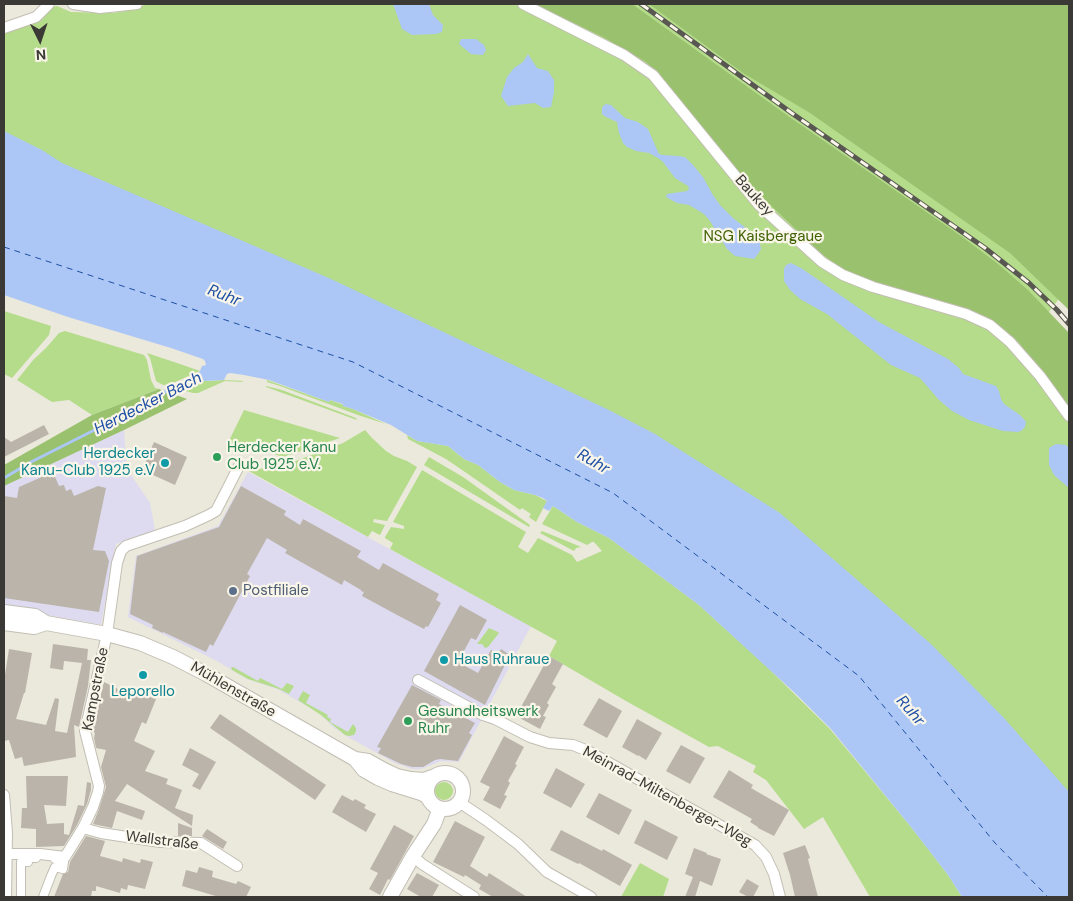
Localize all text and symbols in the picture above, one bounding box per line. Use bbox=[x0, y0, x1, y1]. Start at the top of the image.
north arrow bbox=[15, 15, 65, 65]
text: N bbox=[35, 46, 47, 64]
street label: Baukey bbox=[731, 172, 777, 220]
park label: NSG Kaisbergaue bbox=[703, 228, 823, 246]
water label: Ruhr bbox=[205, 281, 243, 311]
water label: Herdecker Bach bbox=[91, 369, 205, 439]
place label: Herdecker Kanu Club 1925 e.V. bbox=[227, 439, 336, 474]
place label: Herdecker Kanu-Club 1925 e.V bbox=[21, 445, 155, 480]
water label: Ruhr bbox=[574, 445, 612, 479]
marker: Herdecker Kanu Club 1925 e.V. bbox=[211, 451, 223, 463]
marker: Herdecker Kanu-Club 1925 e.V bbox=[159, 457, 171, 469]
place label: Postfiliale bbox=[243, 582, 309, 600]
marker: Postfiliale bbox=[227, 585, 239, 597]
street label: Kampstraße bbox=[79, 646, 113, 732]
place label: Haus Ruhraue bbox=[454, 651, 549, 669]
marker: Haus Ruhraue bbox=[438, 654, 450, 666]
street label: Mühlenstraße bbox=[187, 658, 279, 722]
marker: Leporello bbox=[137, 669, 149, 681]
place label: Leporello bbox=[111, 683, 175, 701]
water label: Ruhr bbox=[892, 692, 928, 730]
place label: Gesundheitswerk Ruhr bbox=[418, 703, 539, 738]
marker: Gesundheitswerk Ruhr bbox=[402, 715, 414, 727]
street label: Meinrad-Miltenberger-Weg bbox=[579, 743, 755, 851]
street label: Wallstraße bbox=[124, 828, 200, 854]

